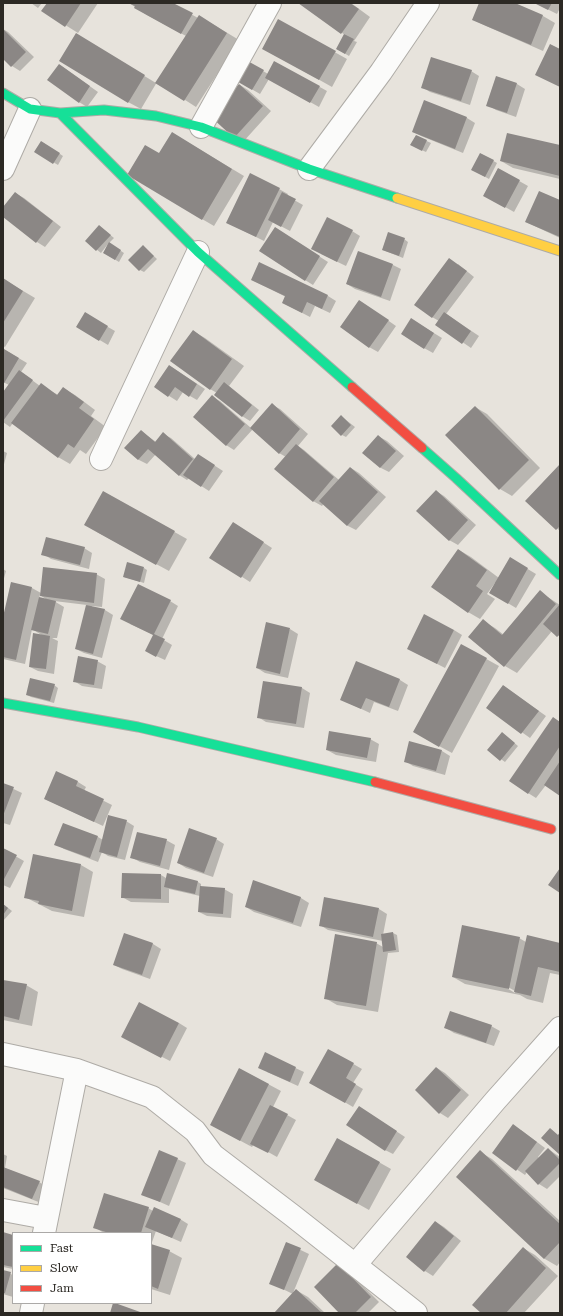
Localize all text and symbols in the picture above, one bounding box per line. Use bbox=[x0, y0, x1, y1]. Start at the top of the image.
legend bbox=[12, 1232, 152, 1304]
text: Fast bbox=[50, 1241, 73, 1255]
text: Slow bbox=[50, 1261, 78, 1275]
text: Jam bbox=[50, 1281, 74, 1295]

